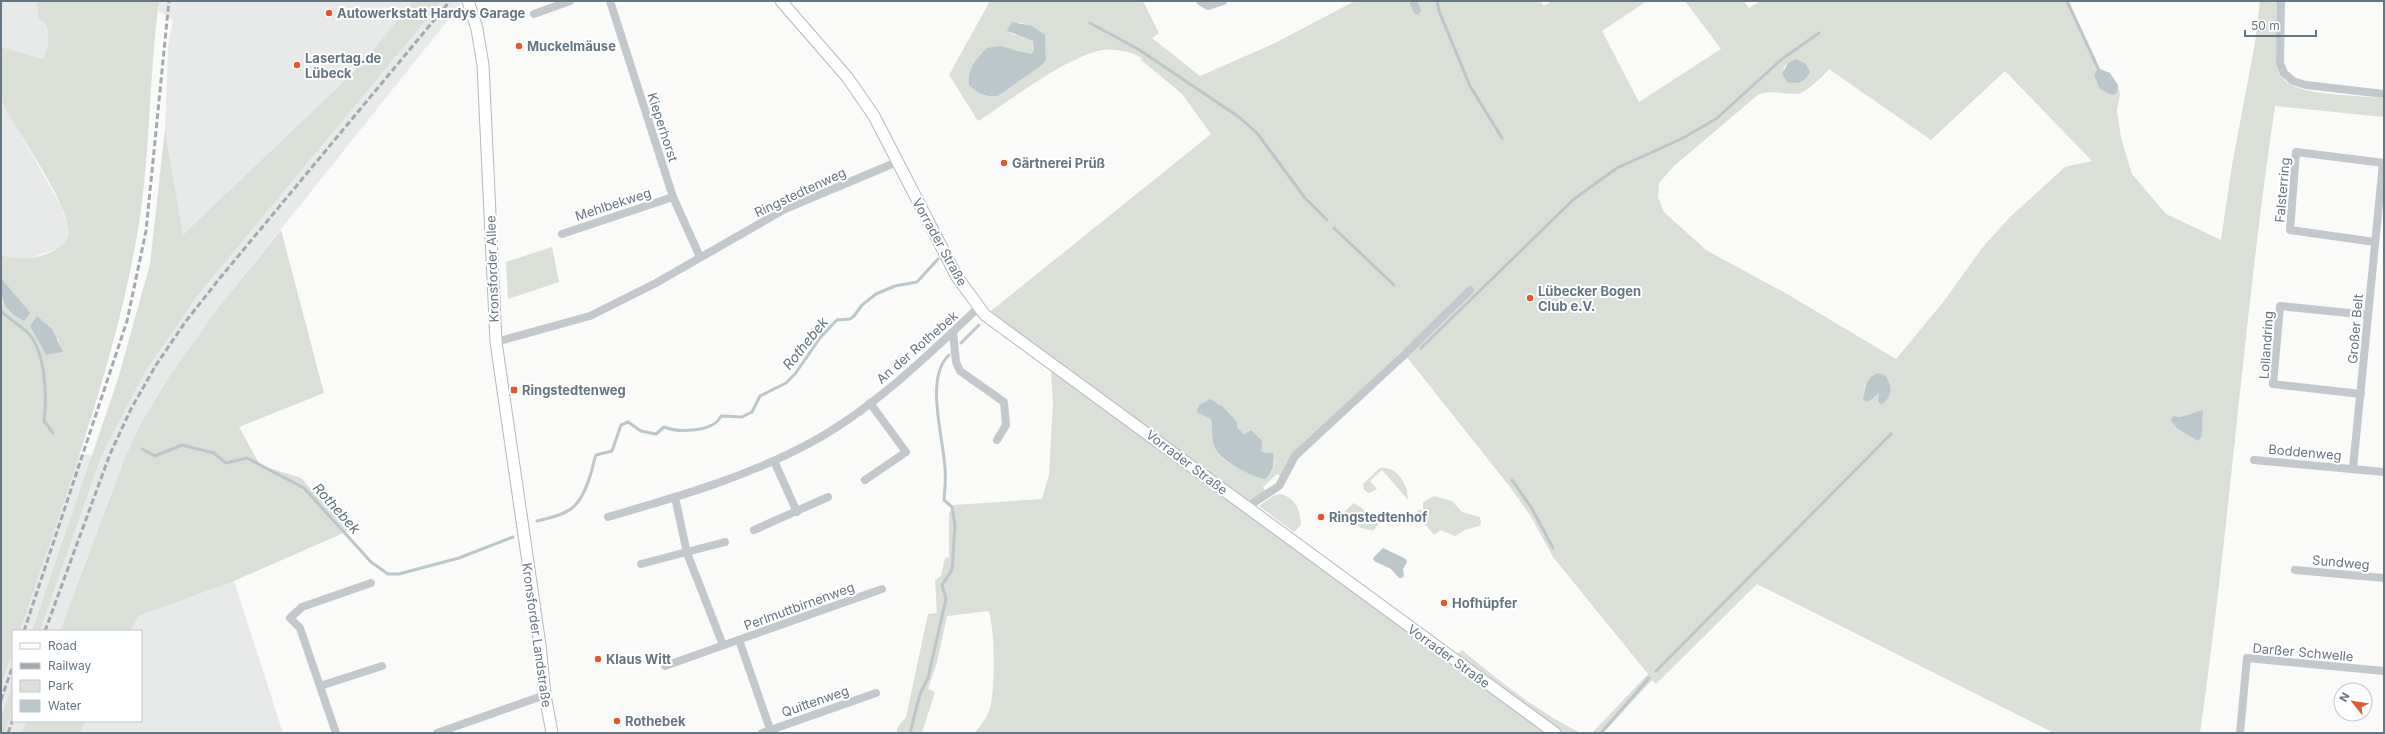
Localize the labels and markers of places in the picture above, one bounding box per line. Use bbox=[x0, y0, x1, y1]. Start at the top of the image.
place label: Autowerkstatt Hardys Garage bbox=[337, 5, 526, 21]
marker: Autowerkstatt Hardys Garage bbox=[324, 8, 334, 18]
place label: Muckelmäuse bbox=[527, 38, 616, 54]
marker: Muckelmäuse bbox=[514, 41, 524, 51]
place label: Lasertag.de Lübeck bbox=[305, 50, 382, 81]
marker: Lasertag.de Lübeck bbox=[292, 60, 302, 70]
place label: Gärtnerei Prüß bbox=[1012, 155, 1106, 171]
marker: Gärtnerei Prüß bbox=[999, 158, 1009, 168]
place label: Lübecker Bogen Club e.V. bbox=[1538, 283, 1641, 314]
marker: Lübecker Bogen Club e.V. bbox=[1525, 293, 1535, 303]
place label: Ringstedtenweg bbox=[522, 382, 626, 398]
marker: Ringstedtenweg bbox=[509, 385, 519, 395]
place label: Ringstedtenhof bbox=[1329, 509, 1428, 525]
marker: Ringstedtenhof bbox=[1316, 512, 1326, 522]
place label: Hofhüpfer bbox=[1452, 595, 1518, 611]
marker: Hofhüpfer bbox=[1439, 598, 1449, 608]
place label: Klaus Witt bbox=[606, 651, 671, 667]
marker: Klaus Witt bbox=[593, 654, 603, 664]
place label: Rothebek bbox=[625, 713, 686, 729]
marker: Rothebek bbox=[612, 716, 622, 726]

